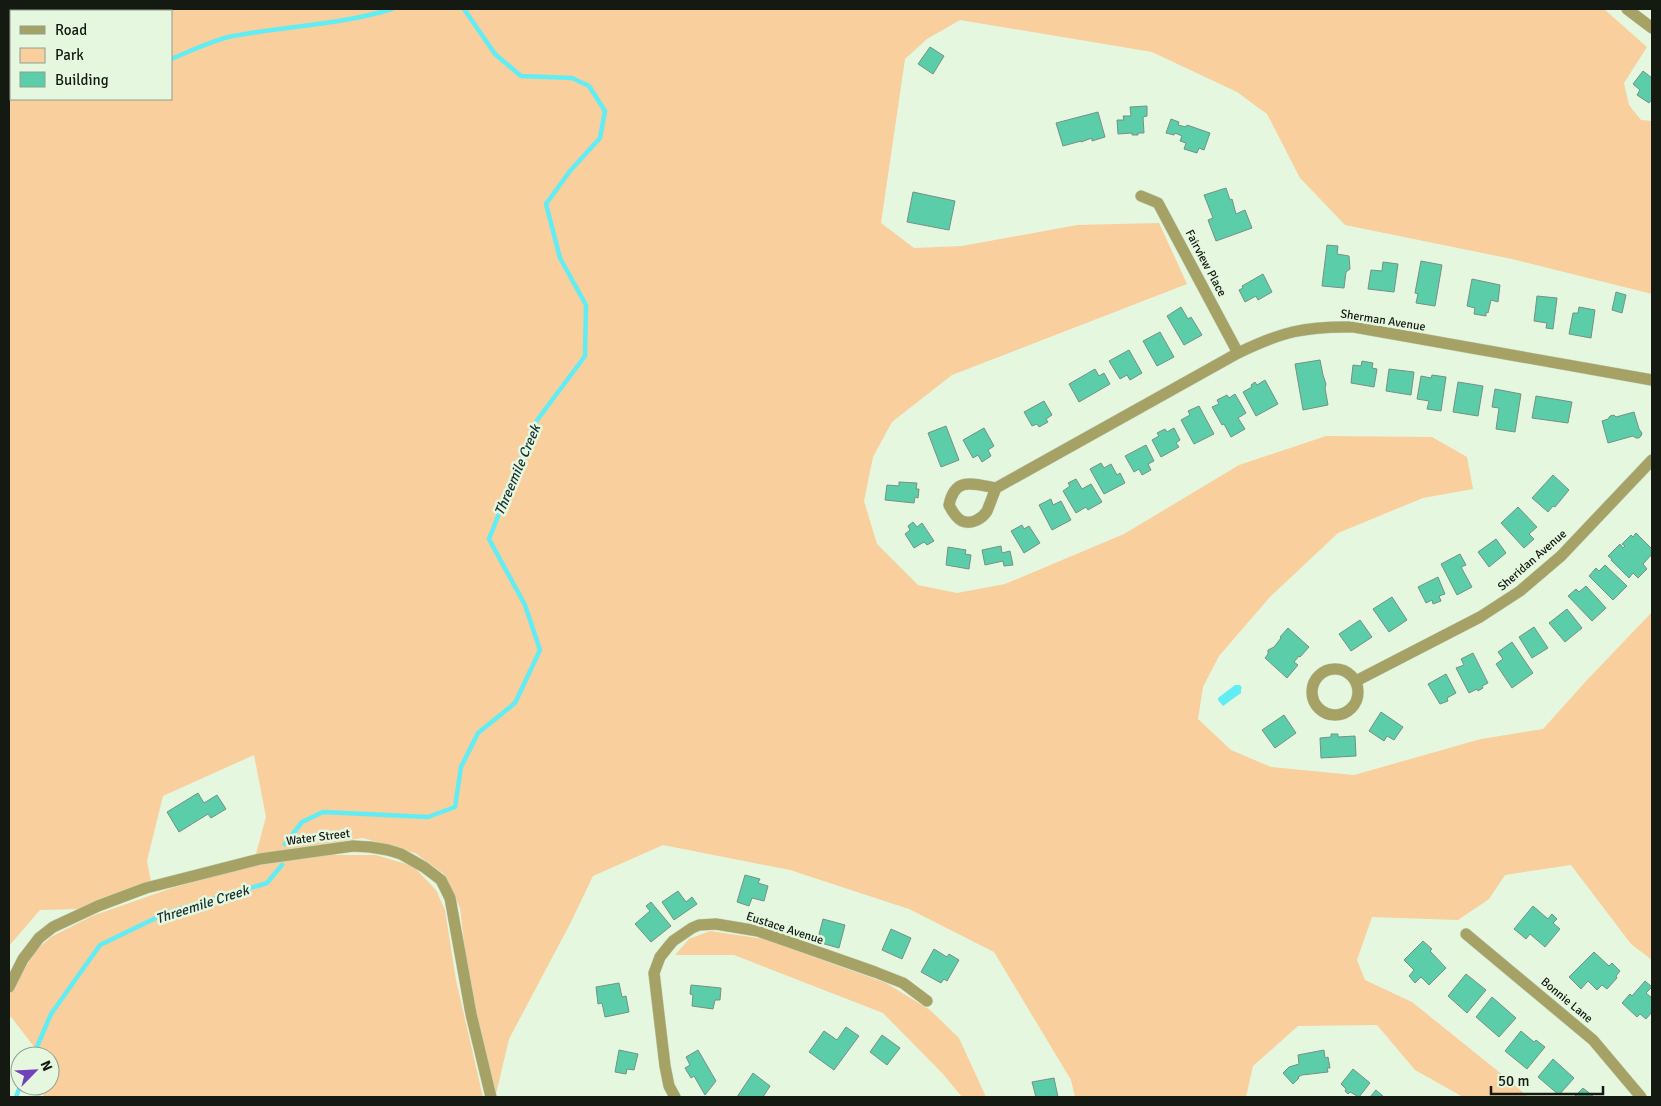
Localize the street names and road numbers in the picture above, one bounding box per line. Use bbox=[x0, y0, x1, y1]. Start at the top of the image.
street label: Fairview Place bbox=[1182, 227, 1229, 299]
street label: Sherman Avenue bbox=[1339, 306, 1427, 335]
street label: Sheridan Avenue bbox=[1495, 526, 1570, 594]
street label: Water Street bbox=[285, 826, 351, 849]
street label: Eustace Avenue bbox=[744, 909, 825, 948]
street label: Bonnie Lane bbox=[1538, 974, 1596, 1026]

